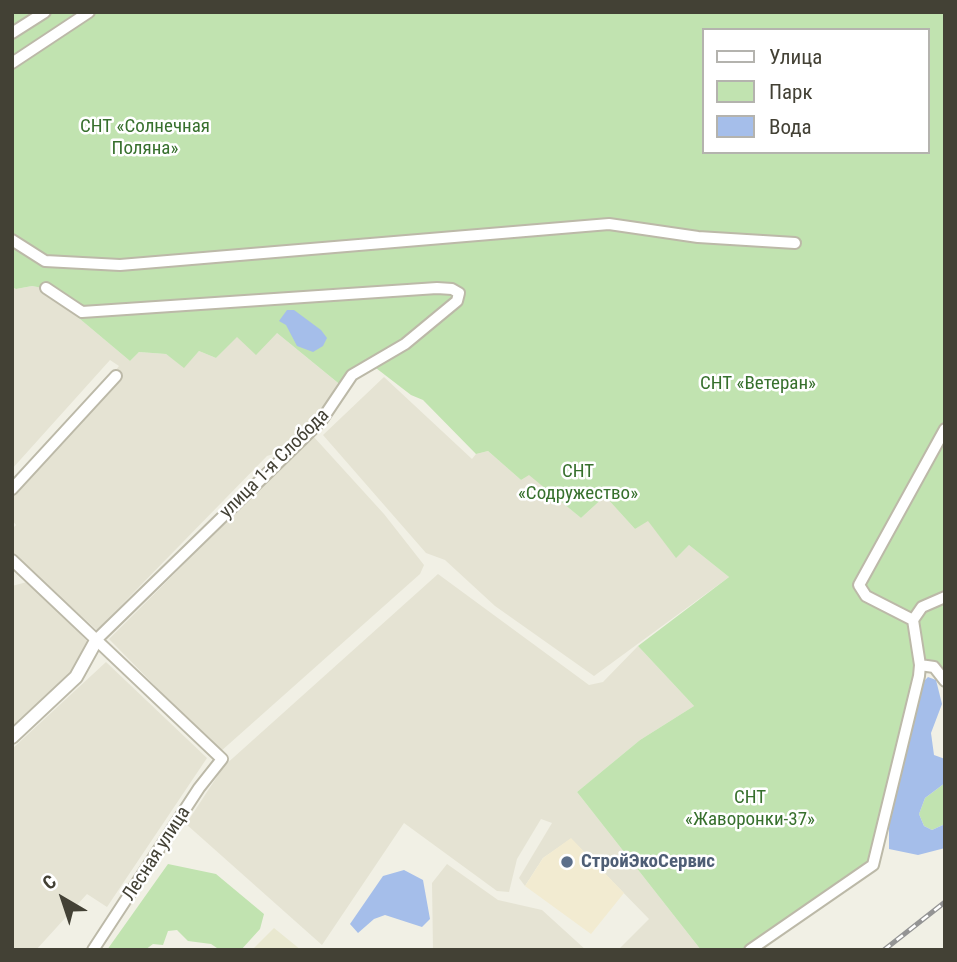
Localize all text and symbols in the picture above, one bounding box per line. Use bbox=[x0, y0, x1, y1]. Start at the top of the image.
legend bbox=[702, 28, 929, 154]
text: Улица bbox=[769, 45, 822, 69]
text: Парк bbox=[769, 80, 813, 104]
text: Вода bbox=[769, 115, 812, 139]
park label: СНТ «Солнечная Поляна» bbox=[80, 116, 210, 160]
park label: СНТ «Ветеран» bbox=[700, 373, 816, 395]
street label: улица 1-я Слобода bbox=[216, 405, 334, 523]
park label: СНТ «Содружество» bbox=[518, 461, 638, 505]
park label: СНТ «Жаворонки-37» bbox=[685, 787, 815, 831]
street label: Лесная улица bbox=[118, 803, 196, 905]
place label: СтройЭкоСервис bbox=[581, 851, 715, 873]
marker: СтройЭкоСервис bbox=[559, 854, 575, 870]
north arrow bbox=[28, 864, 98, 934]
text: С bbox=[38, 870, 61, 895]

